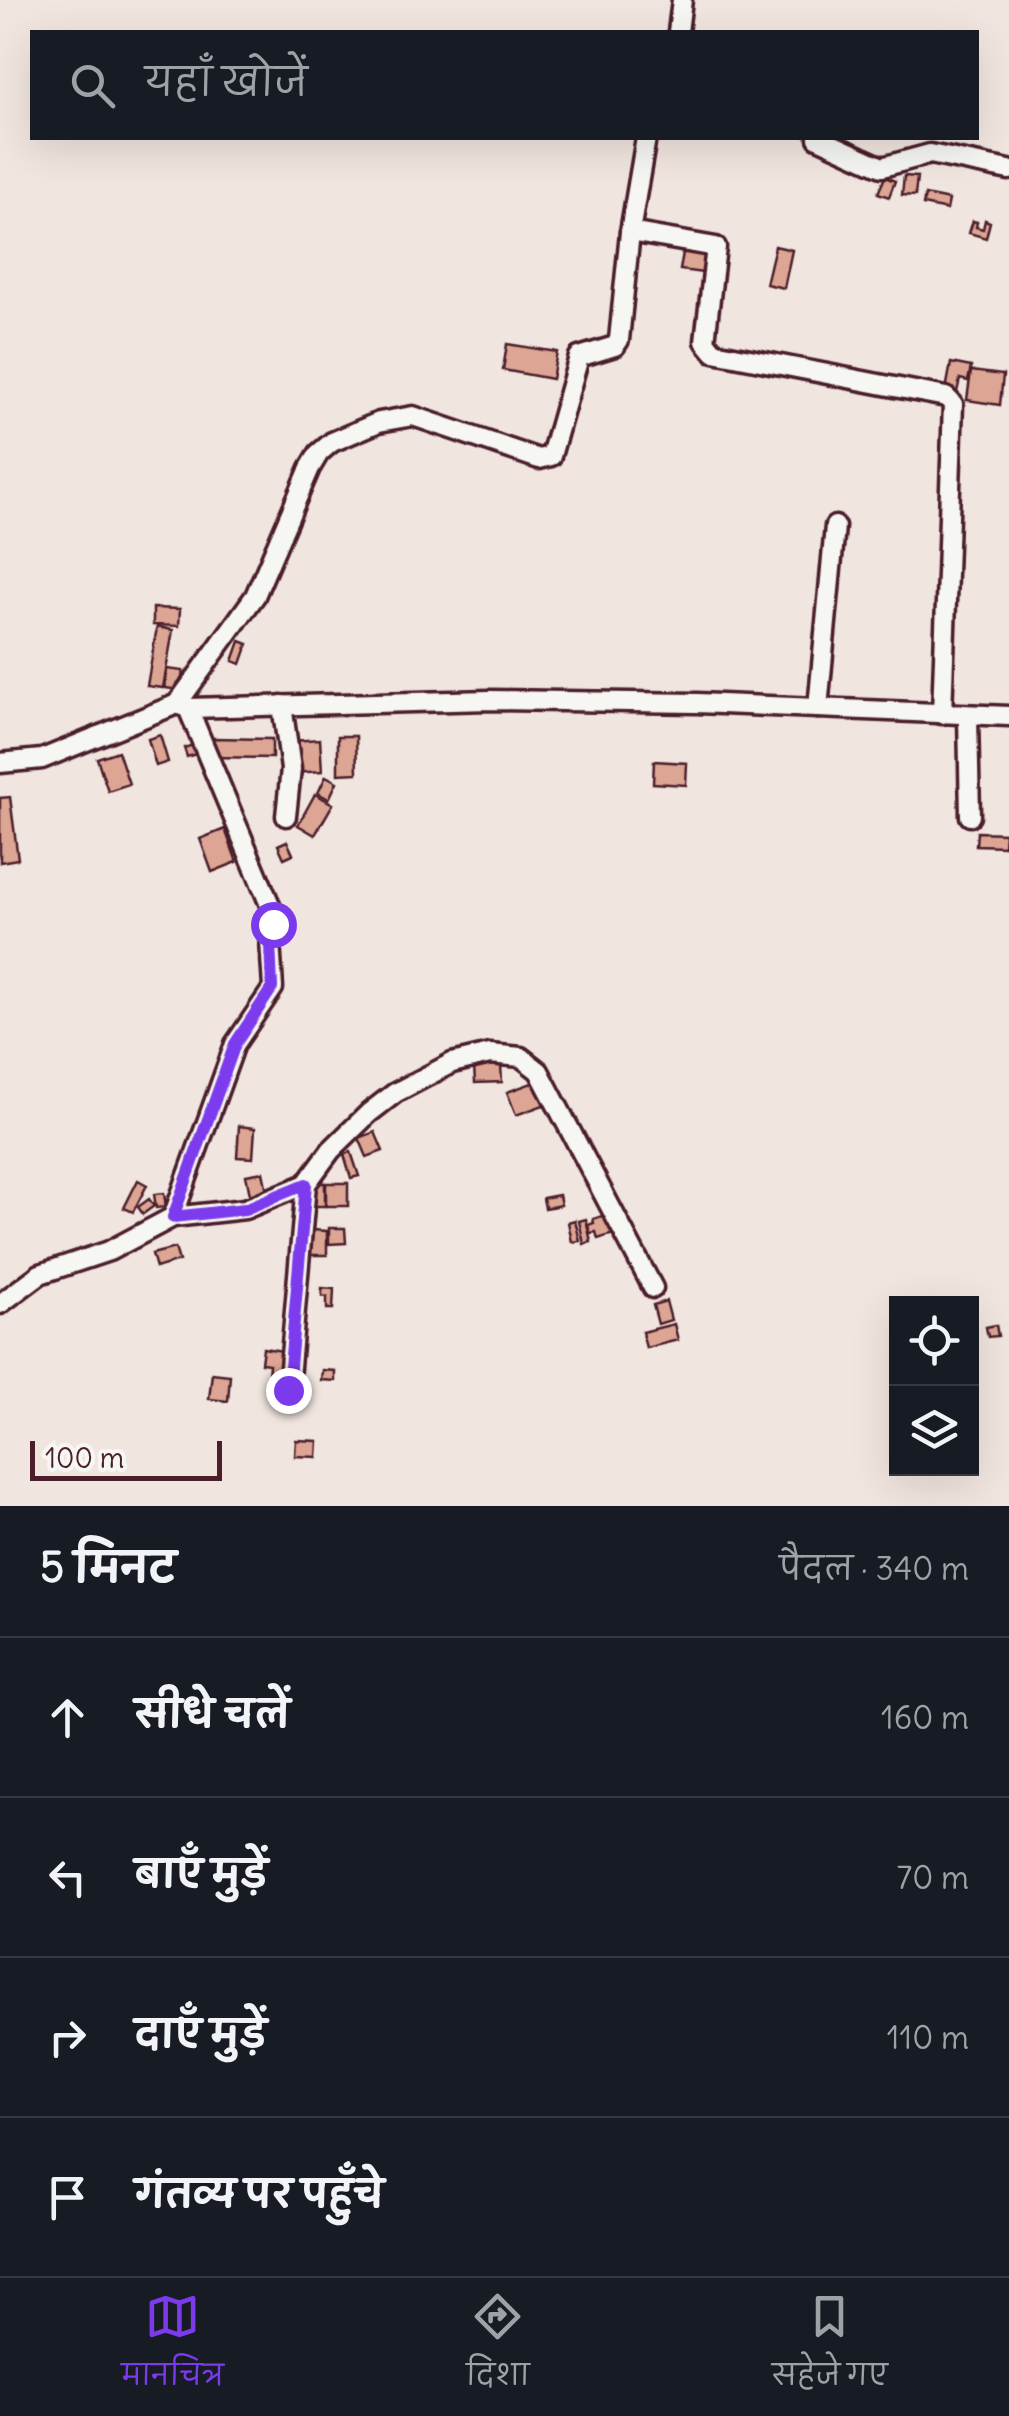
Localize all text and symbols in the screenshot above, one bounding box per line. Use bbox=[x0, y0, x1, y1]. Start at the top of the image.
search box bbox=[30, 30, 979, 140]
icon: search bbox=[65, 58, 120, 113]
text: यहाँ खोजें bbox=[145, 58, 308, 105]
route start bbox=[251, 902, 297, 948]
map controls bbox=[889, 1296, 979, 1476]
button: locate bbox=[889, 1296, 979, 1386]
route end bbox=[266, 1368, 312, 1414]
button: layers bbox=[889, 1386, 979, 1476]
scale bar bbox=[30, 1436, 222, 1480]
text: 100 m bbox=[45, 1440, 124, 1476]
text: 5 मिनट bbox=[40, 1541, 176, 1593]
text: पैदल · 340 m bbox=[779, 1548, 969, 1589]
icon: ahead bbox=[40, 1690, 95, 1745]
text: सीधे चलें bbox=[135, 1690, 290, 1737]
text: 160 m bbox=[881, 1697, 969, 1738]
icon: left bbox=[40, 1850, 95, 1905]
text: बाएँ मुड़ें bbox=[135, 1850, 268, 1897]
text: 70 m bbox=[897, 1857, 969, 1898]
icon: right bbox=[40, 2010, 95, 2065]
text: दाएँ मुड़ें bbox=[135, 2010, 267, 2057]
text: 110 m bbox=[887, 2017, 969, 2058]
icon: arrive bbox=[40, 2170, 95, 2225]
text: गंतव्य पर पहुँचे bbox=[135, 2170, 384, 2217]
tab: मानचित्र bbox=[121, 2289, 224, 2406]
tab: दिशा bbox=[466, 2289, 530, 2406]
tab: सहेजे गए bbox=[772, 2289, 888, 2406]

